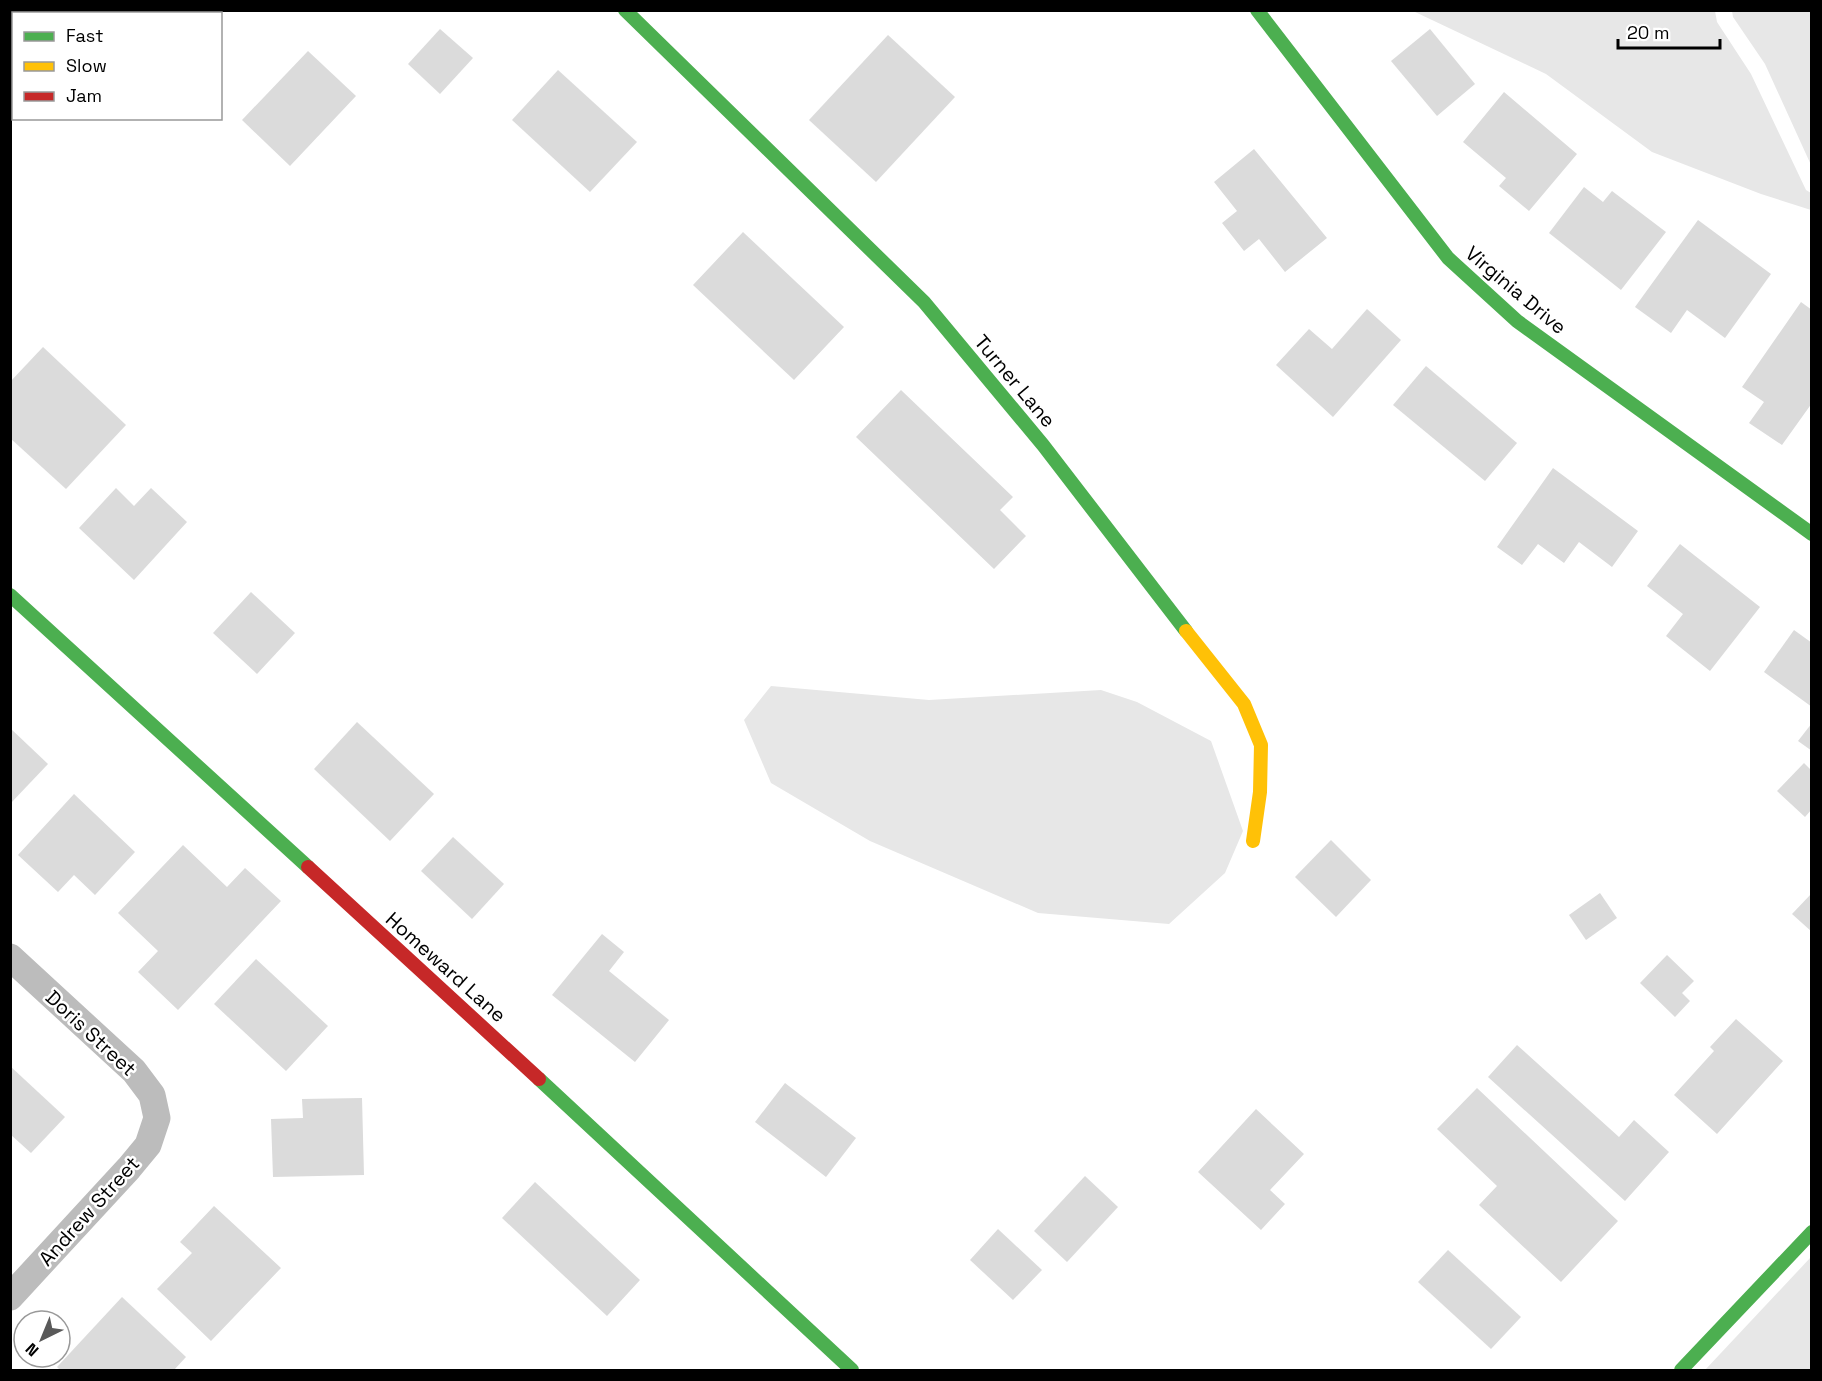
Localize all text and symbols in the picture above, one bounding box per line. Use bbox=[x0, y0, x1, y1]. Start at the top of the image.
legend bbox=[12, 12, 222, 120]
scale bar bbox=[1618, 12, 1720, 50]
text: 20 m bbox=[1627, 21, 1670, 44]
text: Fast bbox=[66, 24, 103, 47]
text: Slow bbox=[66, 54, 107, 77]
text: Jam bbox=[66, 84, 102, 107]
street label: Virginia Drive bbox=[1460, 240, 1572, 340]
street label: Turner Lane bbox=[969, 329, 1061, 433]
street label: Homeward Lane bbox=[380, 906, 512, 1028]
street label: Doris Street bbox=[40, 984, 142, 1082]
street label: Andrew Street bbox=[33, 1151, 145, 1271]
north arrow bbox=[12, 1309, 72, 1369]
text: N bbox=[21, 1338, 43, 1361]

